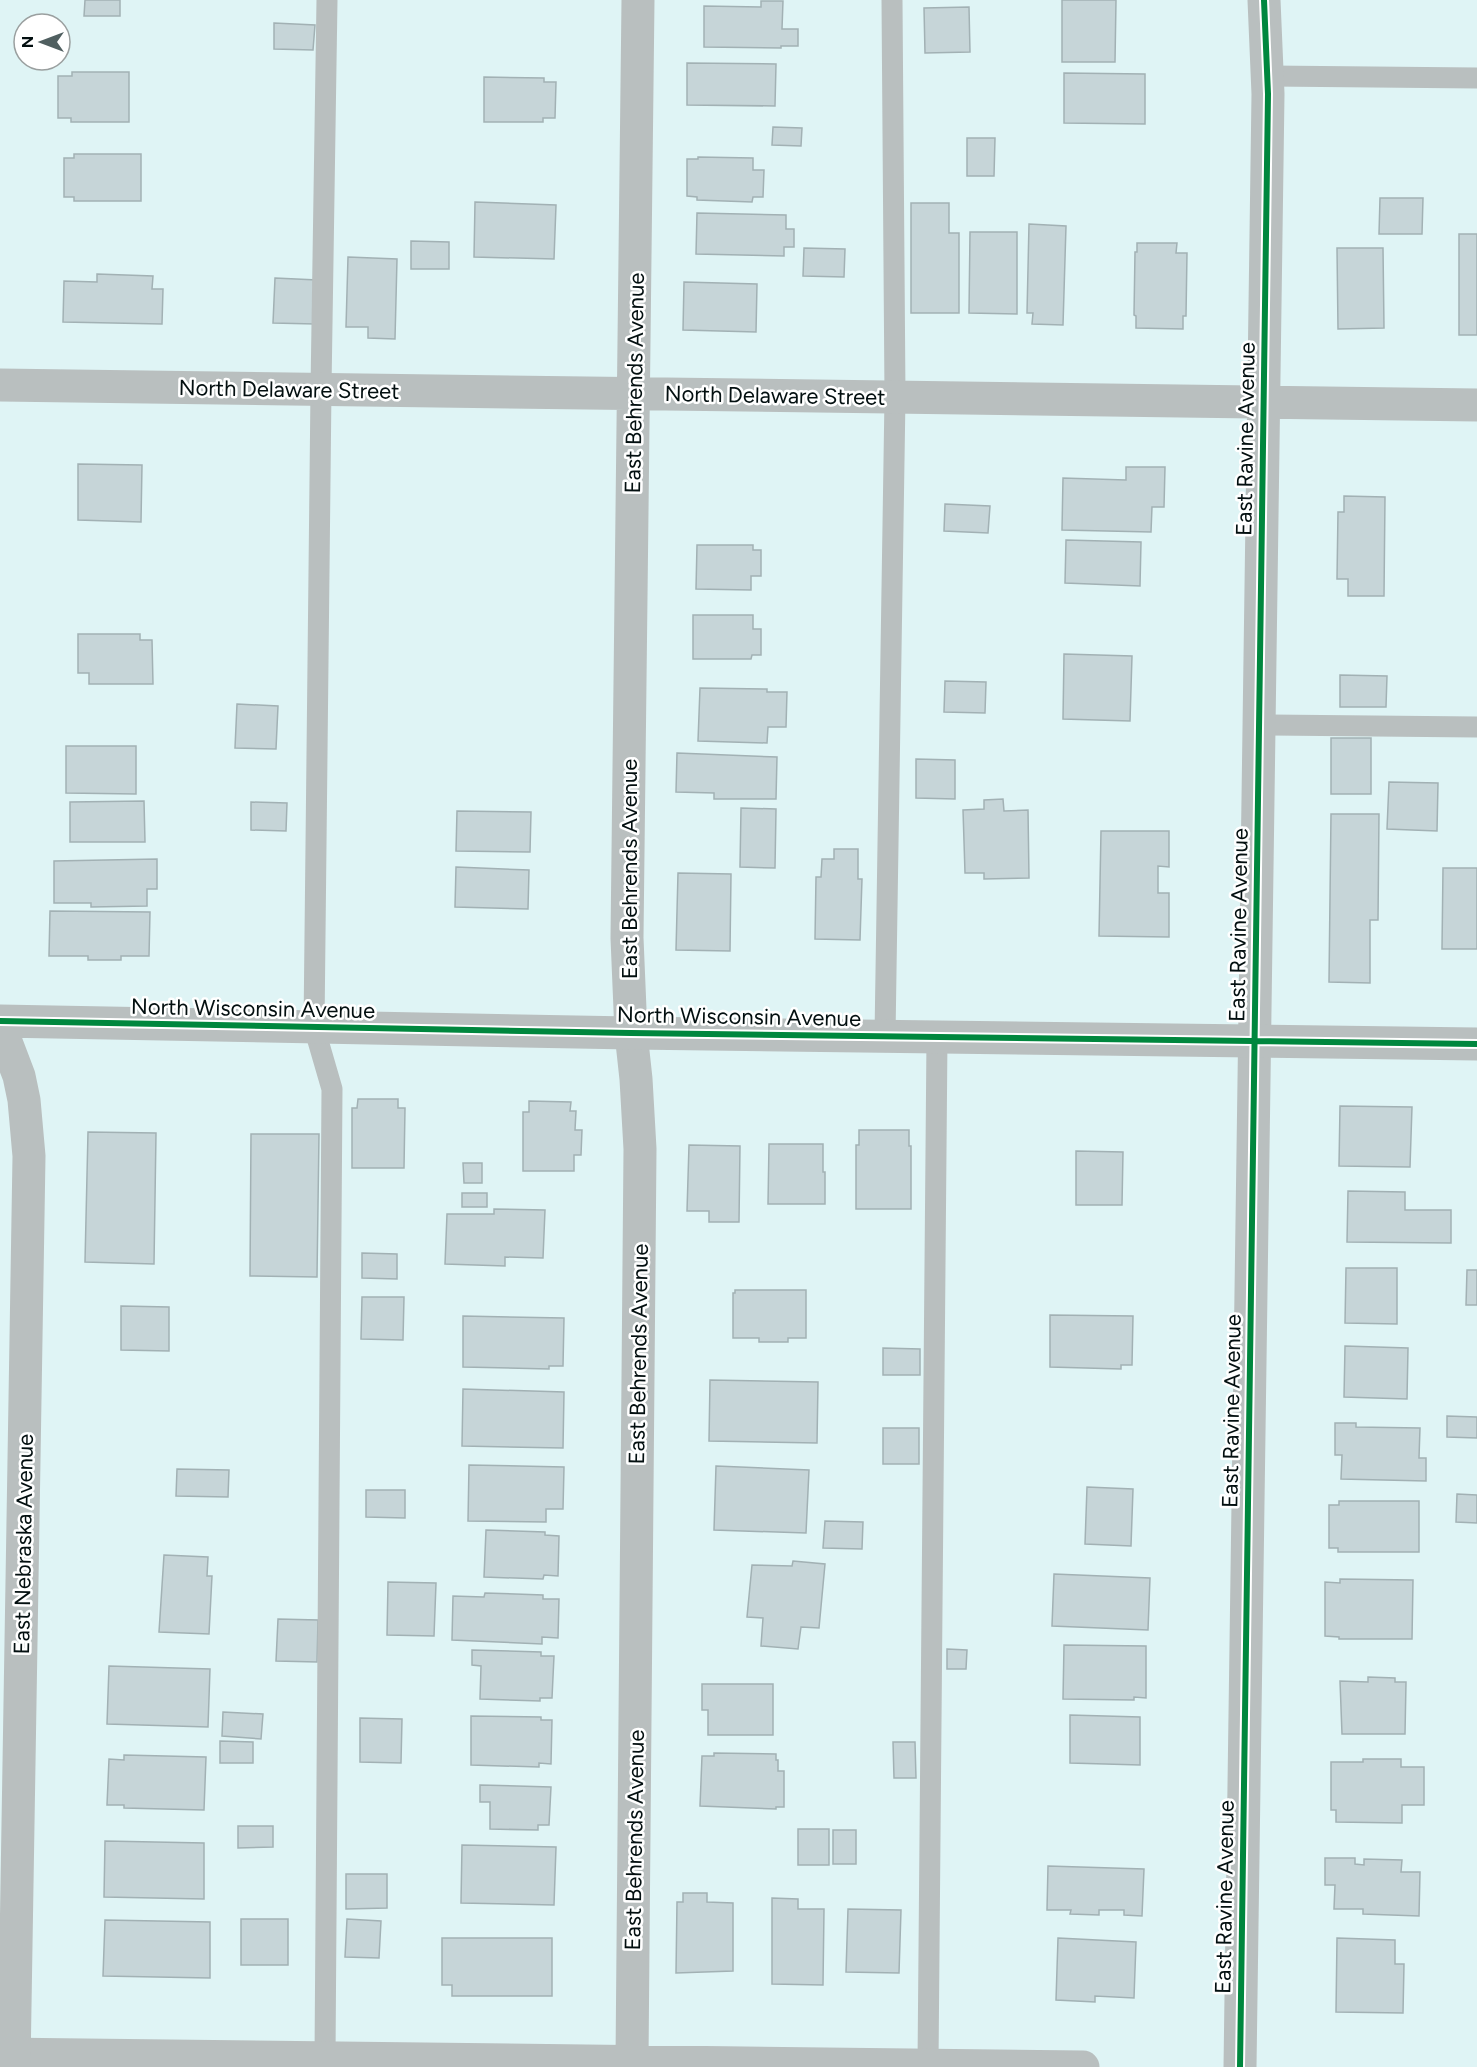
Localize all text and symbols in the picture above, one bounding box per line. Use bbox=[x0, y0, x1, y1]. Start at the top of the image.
north arrow bbox=[12, 12, 72, 72]
text: N bbox=[18, 36, 37, 48]
street label: East Behrends Avenue bbox=[619, 272, 650, 494]
street label: East Ravine Avenue bbox=[1230, 342, 1261, 536]
street label: North Delaware Street bbox=[178, 374, 400, 405]
street label: North Delaware Street bbox=[664, 380, 886, 411]
street label: East Behrends Avenue bbox=[616, 759, 643, 979]
street label: East Ravine Avenue bbox=[1223, 828, 1254, 1022]
street label: North Wisconsin Avenue bbox=[131, 993, 375, 1024]
street label: North Wisconsin Avenue bbox=[617, 1001, 861, 1032]
street label: East Behrends Avenue bbox=[623, 1243, 654, 1465]
street label: East Ravine Avenue bbox=[1216, 1314, 1247, 1508]
street label: East Nebraska Avenue bbox=[8, 1434, 39, 1655]
street label: East Behrends Avenue bbox=[619, 1729, 650, 1951]
street label: East Ravine Avenue bbox=[1209, 1800, 1240, 1994]

